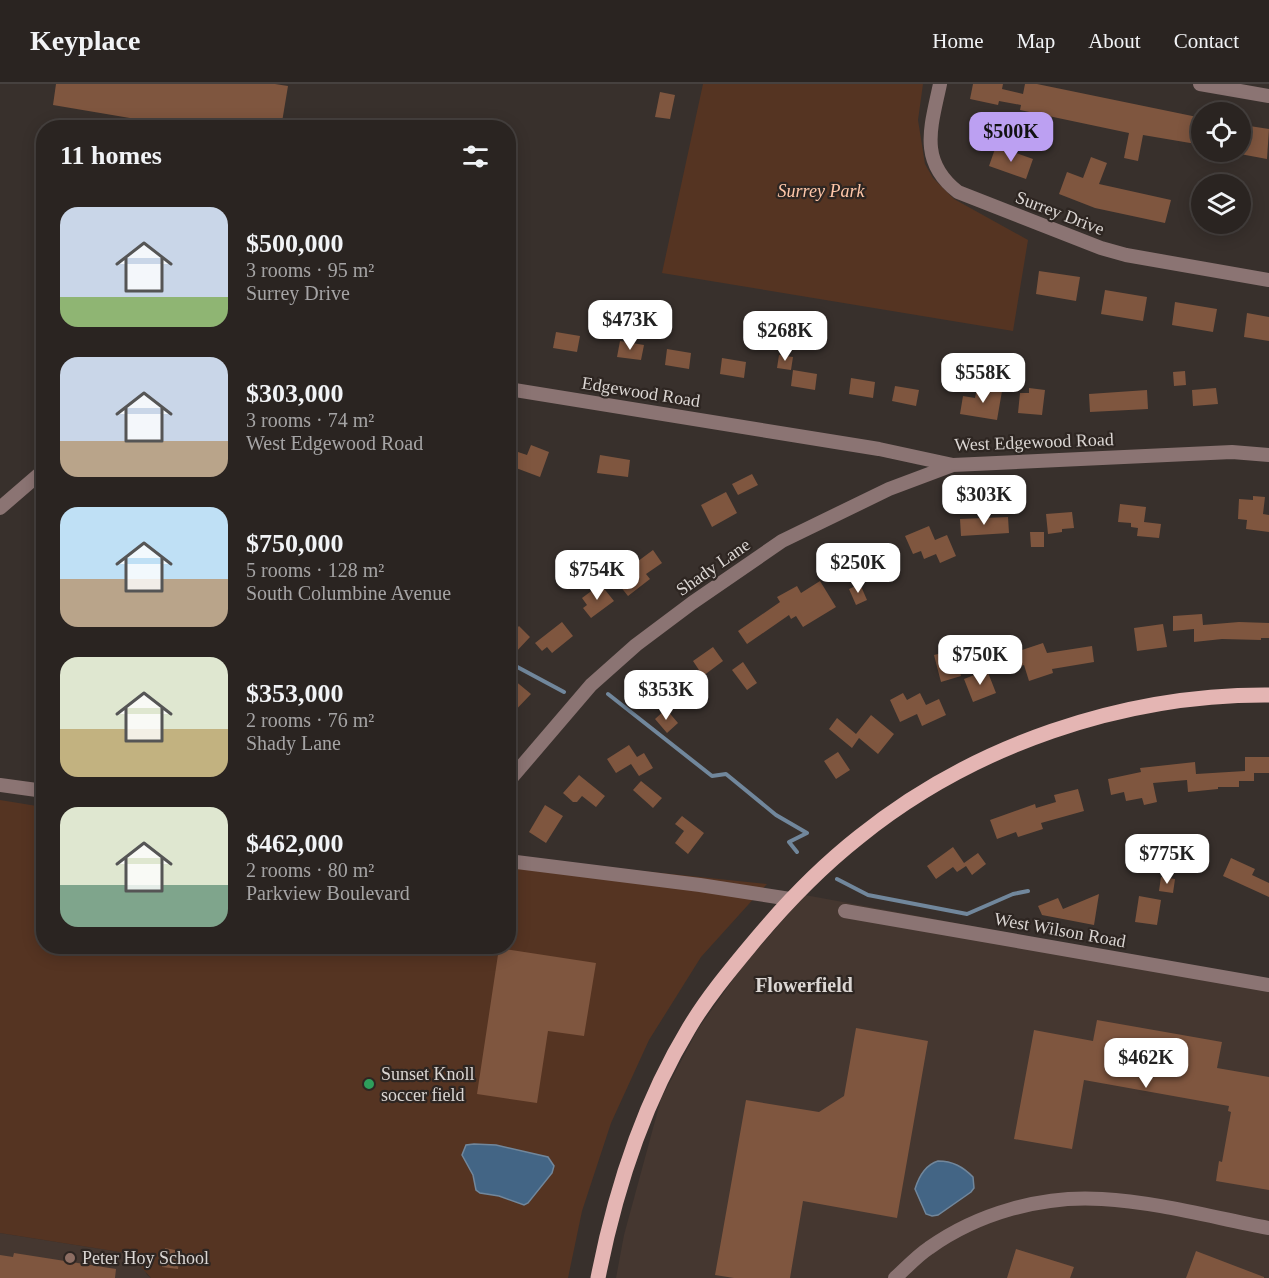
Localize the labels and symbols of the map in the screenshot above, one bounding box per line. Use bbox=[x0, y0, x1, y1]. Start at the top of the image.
pin: $500K bbox=[969, 112, 1053, 163]
park label: Surrey Park bbox=[778, 181, 865, 201]
street label: Surrey Drive bbox=[1013, 187, 1107, 239]
pin: $473K bbox=[588, 300, 672, 351]
pin: $268K bbox=[743, 311, 827, 362]
pin: $558K bbox=[941, 353, 1025, 404]
street label: Edgewood Road bbox=[580, 373, 702, 411]
street label: West Edgewood Road bbox=[954, 429, 1114, 455]
pin: $303K bbox=[942, 475, 1026, 526]
street label: Shady Lane bbox=[672, 534, 754, 600]
pin: $250K bbox=[816, 543, 900, 594]
pin: $754K bbox=[555, 550, 639, 601]
pin: $750K bbox=[938, 635, 1022, 686]
pin: $353K bbox=[624, 670, 708, 721]
pin: $775K bbox=[1125, 834, 1209, 885]
street label: West Wilson Road bbox=[993, 909, 1127, 951]
district label: Flowerfield bbox=[755, 974, 853, 996]
pin: $462K bbox=[1104, 1038, 1188, 1089]
place label: Sunset Knoll soccer field bbox=[381, 1064, 475, 1105]
marker: Sunset Knoll soccer field bbox=[362, 1077, 376, 1091]
place label: Peter Hoy School bbox=[82, 1248, 209, 1268]
marker: Peter Hoy School bbox=[63, 1251, 77, 1265]

